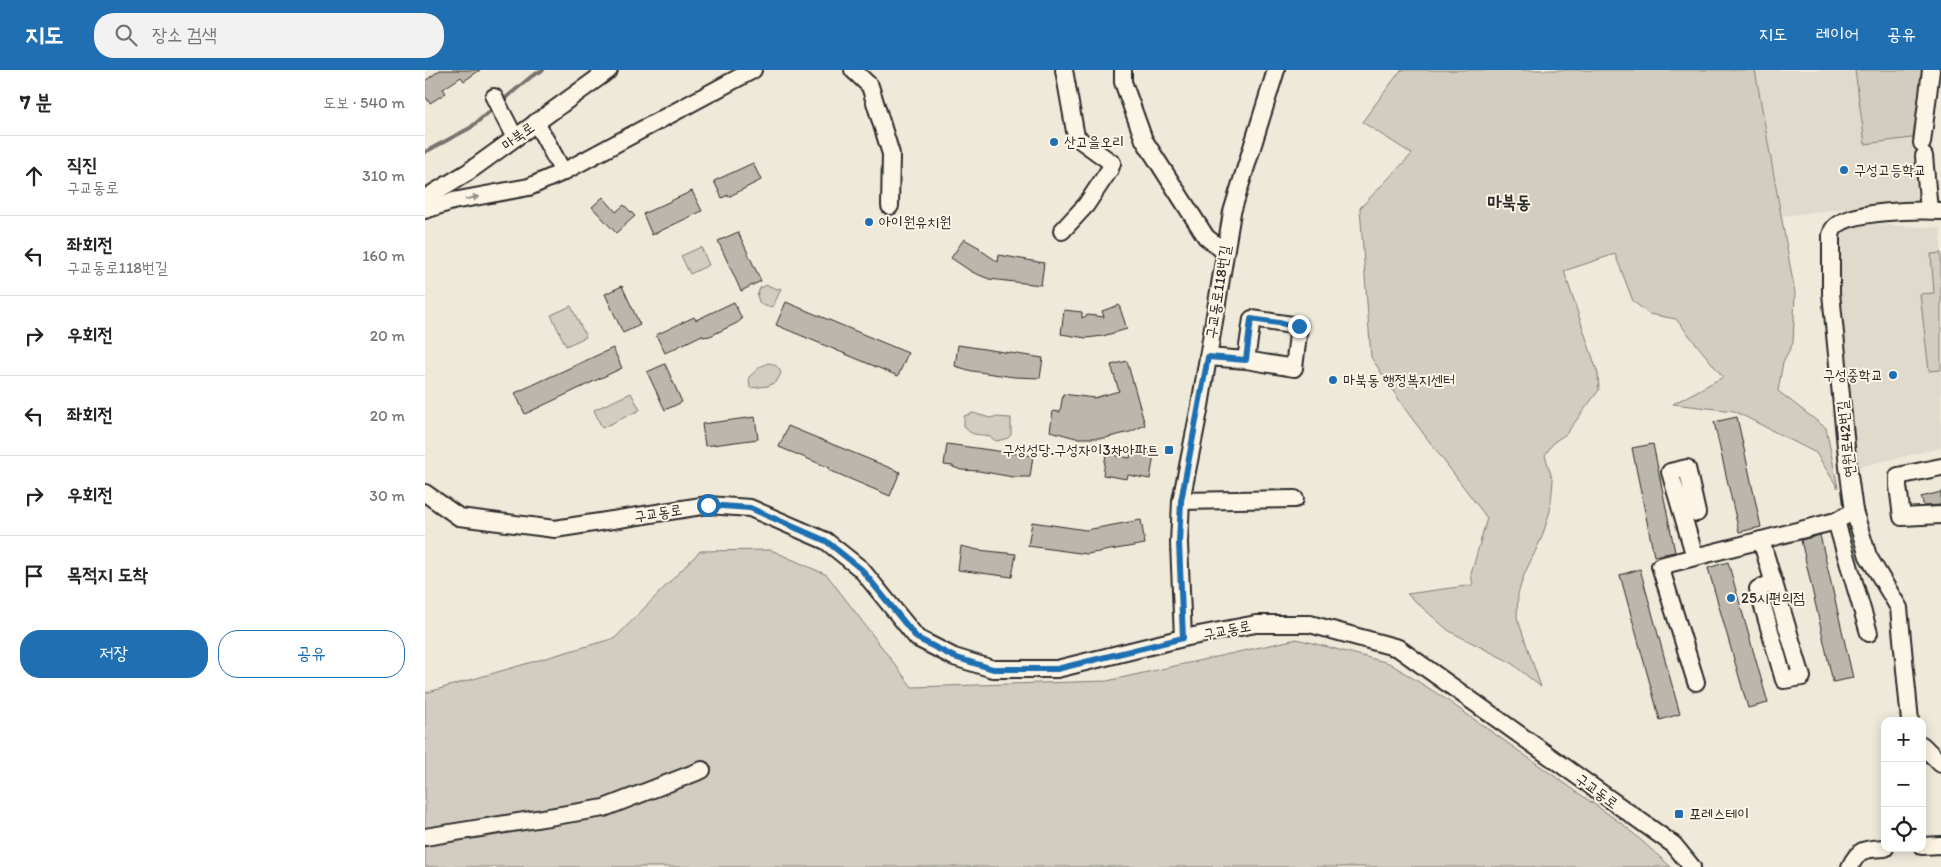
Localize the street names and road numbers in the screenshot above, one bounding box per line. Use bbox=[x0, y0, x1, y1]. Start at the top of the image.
street label: 마북로 bbox=[498, 118, 538, 154]
street label: 구교동로118번길 bbox=[1202, 244, 1234, 340]
street label: 연원로42번길 bbox=[1833, 400, 1859, 478]
street label: 구교동로 bbox=[633, 500, 683, 526]
street label: 구교동로 bbox=[1202, 617, 1252, 643]
street label: 구교동로 bbox=[1572, 770, 1622, 812]

